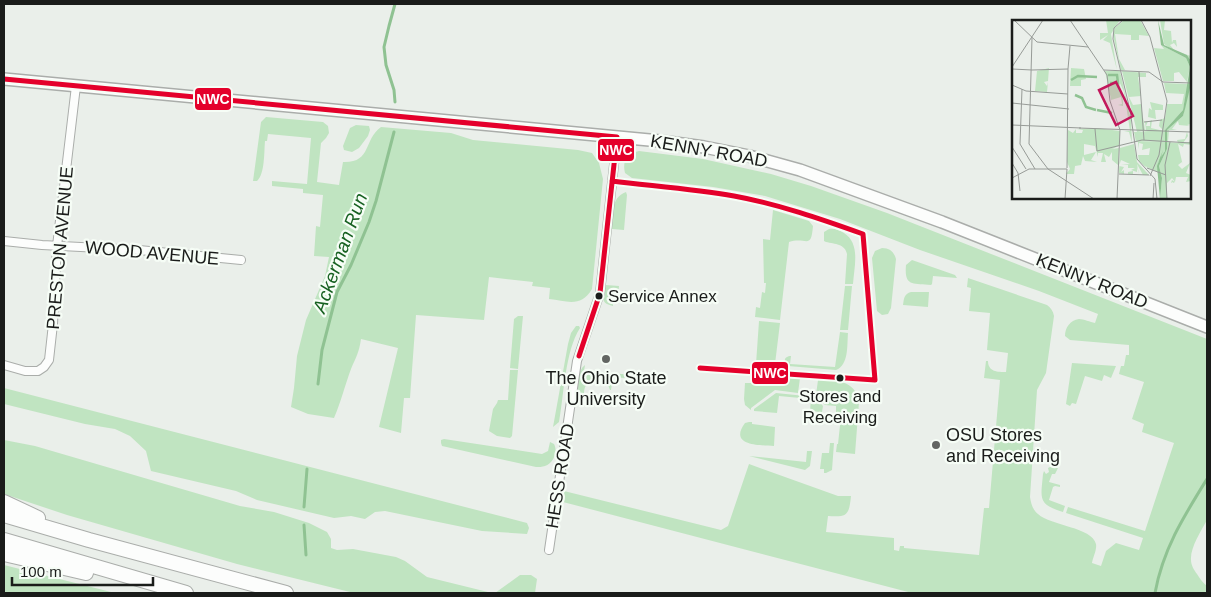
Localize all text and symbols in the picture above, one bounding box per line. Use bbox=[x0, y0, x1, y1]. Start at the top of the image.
inset map bbox=[1012, 20, 1191, 199]
line badge: NWC bbox=[194, 87, 232, 111]
text: NWC bbox=[196, 91, 230, 107]
street label: KENNY ROAD bbox=[649, 131, 769, 171]
line badge: NWC bbox=[597, 138, 635, 162]
text: NWC bbox=[599, 142, 633, 158]
street label: PRESTON AVENUE bbox=[43, 166, 77, 330]
water label: Ackerman Run bbox=[308, 190, 371, 317]
street label: WOOD AVENUE bbox=[84, 237, 220, 269]
street label: KENNY ROAD bbox=[1033, 249, 1151, 313]
place label: Service Annex bbox=[608, 287, 717, 306]
marker: Service Annex bbox=[594, 291, 604, 301]
marker: The Ohio State University bbox=[600, 353, 612, 365]
line badge: NWC bbox=[751, 361, 789, 385]
text: NWC bbox=[753, 365, 787, 381]
place label: The Ohio State University bbox=[545, 368, 667, 409]
marker: Stores and Receiving bbox=[835, 373, 845, 383]
place label: Stores and Receiving bbox=[799, 387, 881, 427]
street label: HESS ROAD bbox=[542, 422, 578, 530]
place label: OSU Stores and Receiving bbox=[946, 425, 1060, 466]
marker: OSU Stores and Receiving bbox=[930, 439, 942, 451]
scale bar bbox=[12, 554, 154, 586]
text: 100 m bbox=[20, 563, 62, 580]

